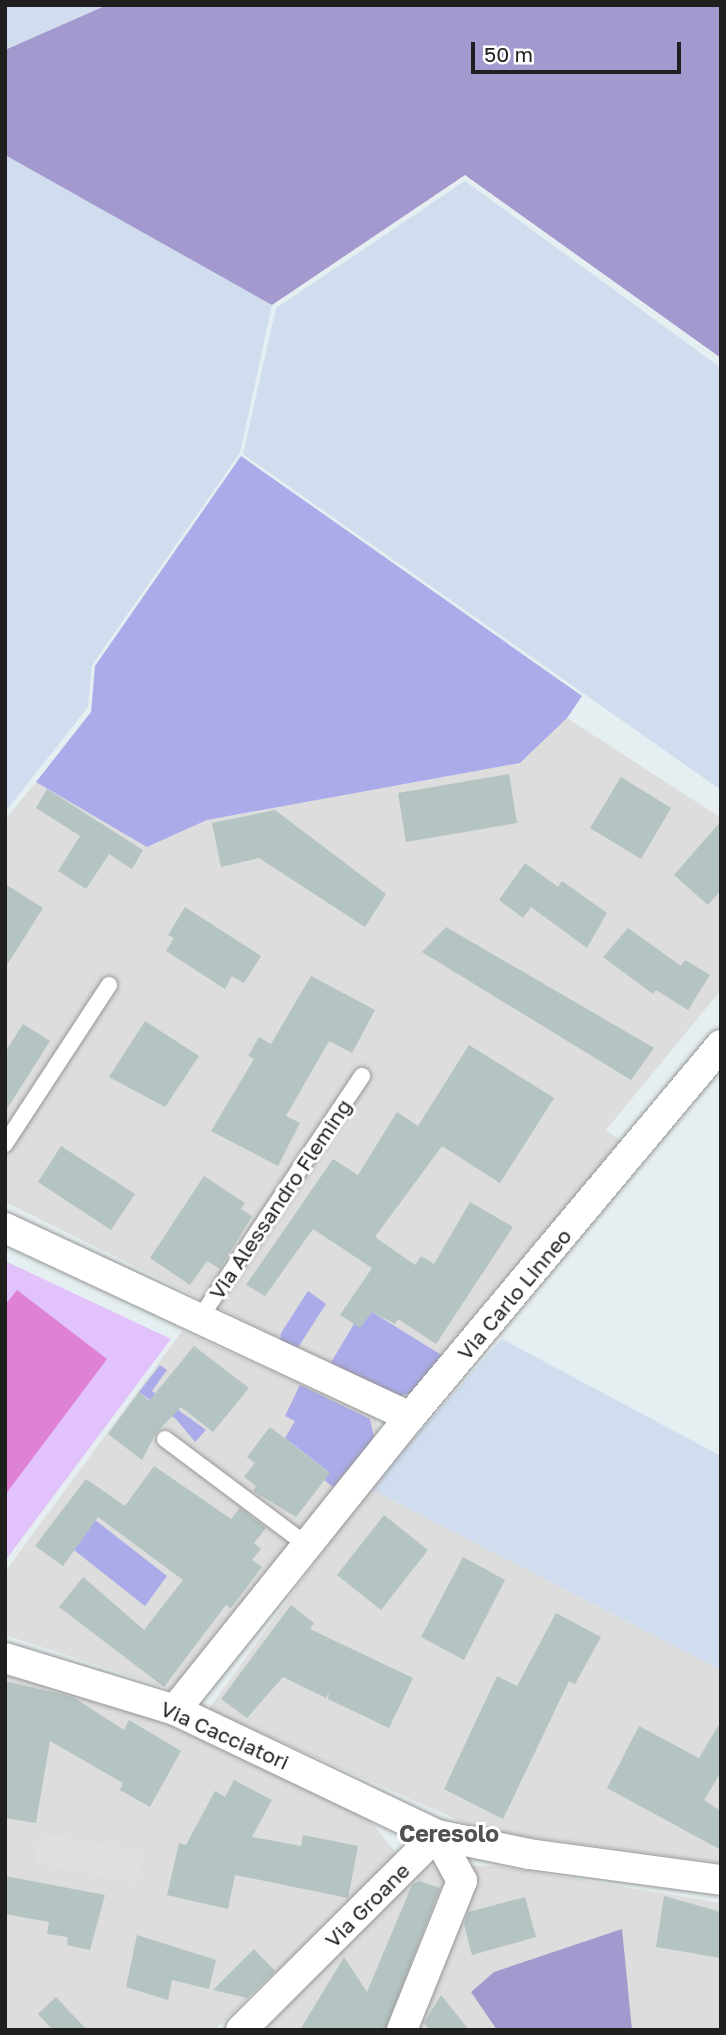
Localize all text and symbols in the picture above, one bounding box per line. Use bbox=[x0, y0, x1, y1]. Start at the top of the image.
scale bar bbox=[474, 28, 684, 72]
text: 50 m bbox=[484, 41, 533, 67]
street label: Via Alessandro Fleming bbox=[204, 1094, 356, 1304]
street label: Via Carlo Linneo bbox=[452, 1223, 576, 1365]
street label: Via Cacciatori bbox=[157, 1695, 293, 1775]
district label: Ceresolo bbox=[399, 1819, 499, 1847]
street label: Via Groane bbox=[319, 1857, 415, 1953]

